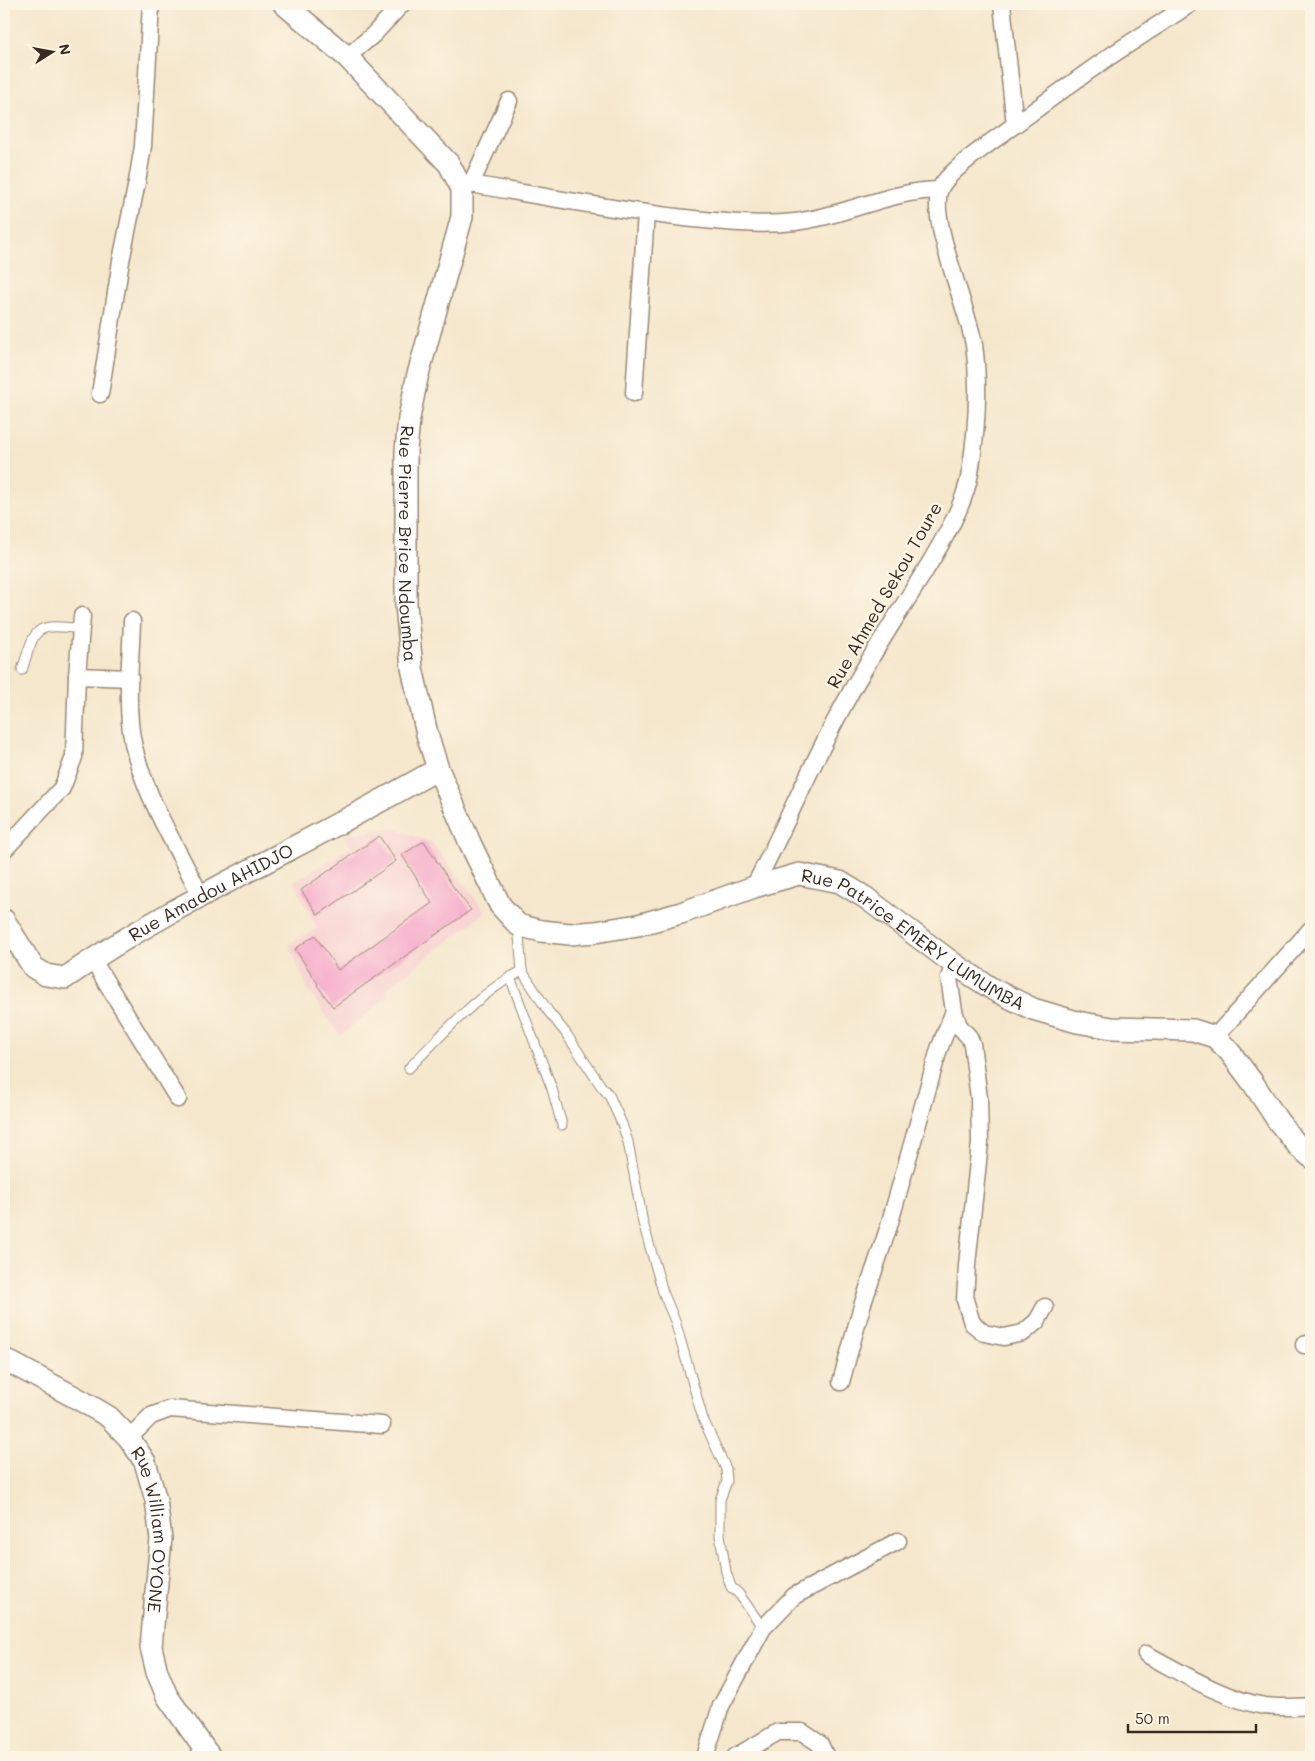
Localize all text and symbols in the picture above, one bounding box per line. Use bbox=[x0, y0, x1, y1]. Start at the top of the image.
north arrow bbox=[28, 28, 78, 78]
text: N bbox=[55, 42, 76, 56]
street label: Rue Pierre Brice Ndoumba bbox=[394, 424, 423, 663]
street label: Rue Ahmed Sekou Toure bbox=[821, 497, 947, 693]
street label: Rue Amadou AHIDJO bbox=[124, 838, 297, 946]
street label: Rue Patrice EMERY LUMUMBA bbox=[799, 863, 1029, 1015]
street label: Rue William OYONE bbox=[126, 1442, 173, 1614]
scale bar bbox=[1128, 1701, 1255, 1733]
text: 50 m bbox=[1135, 1708, 1170, 1728]

